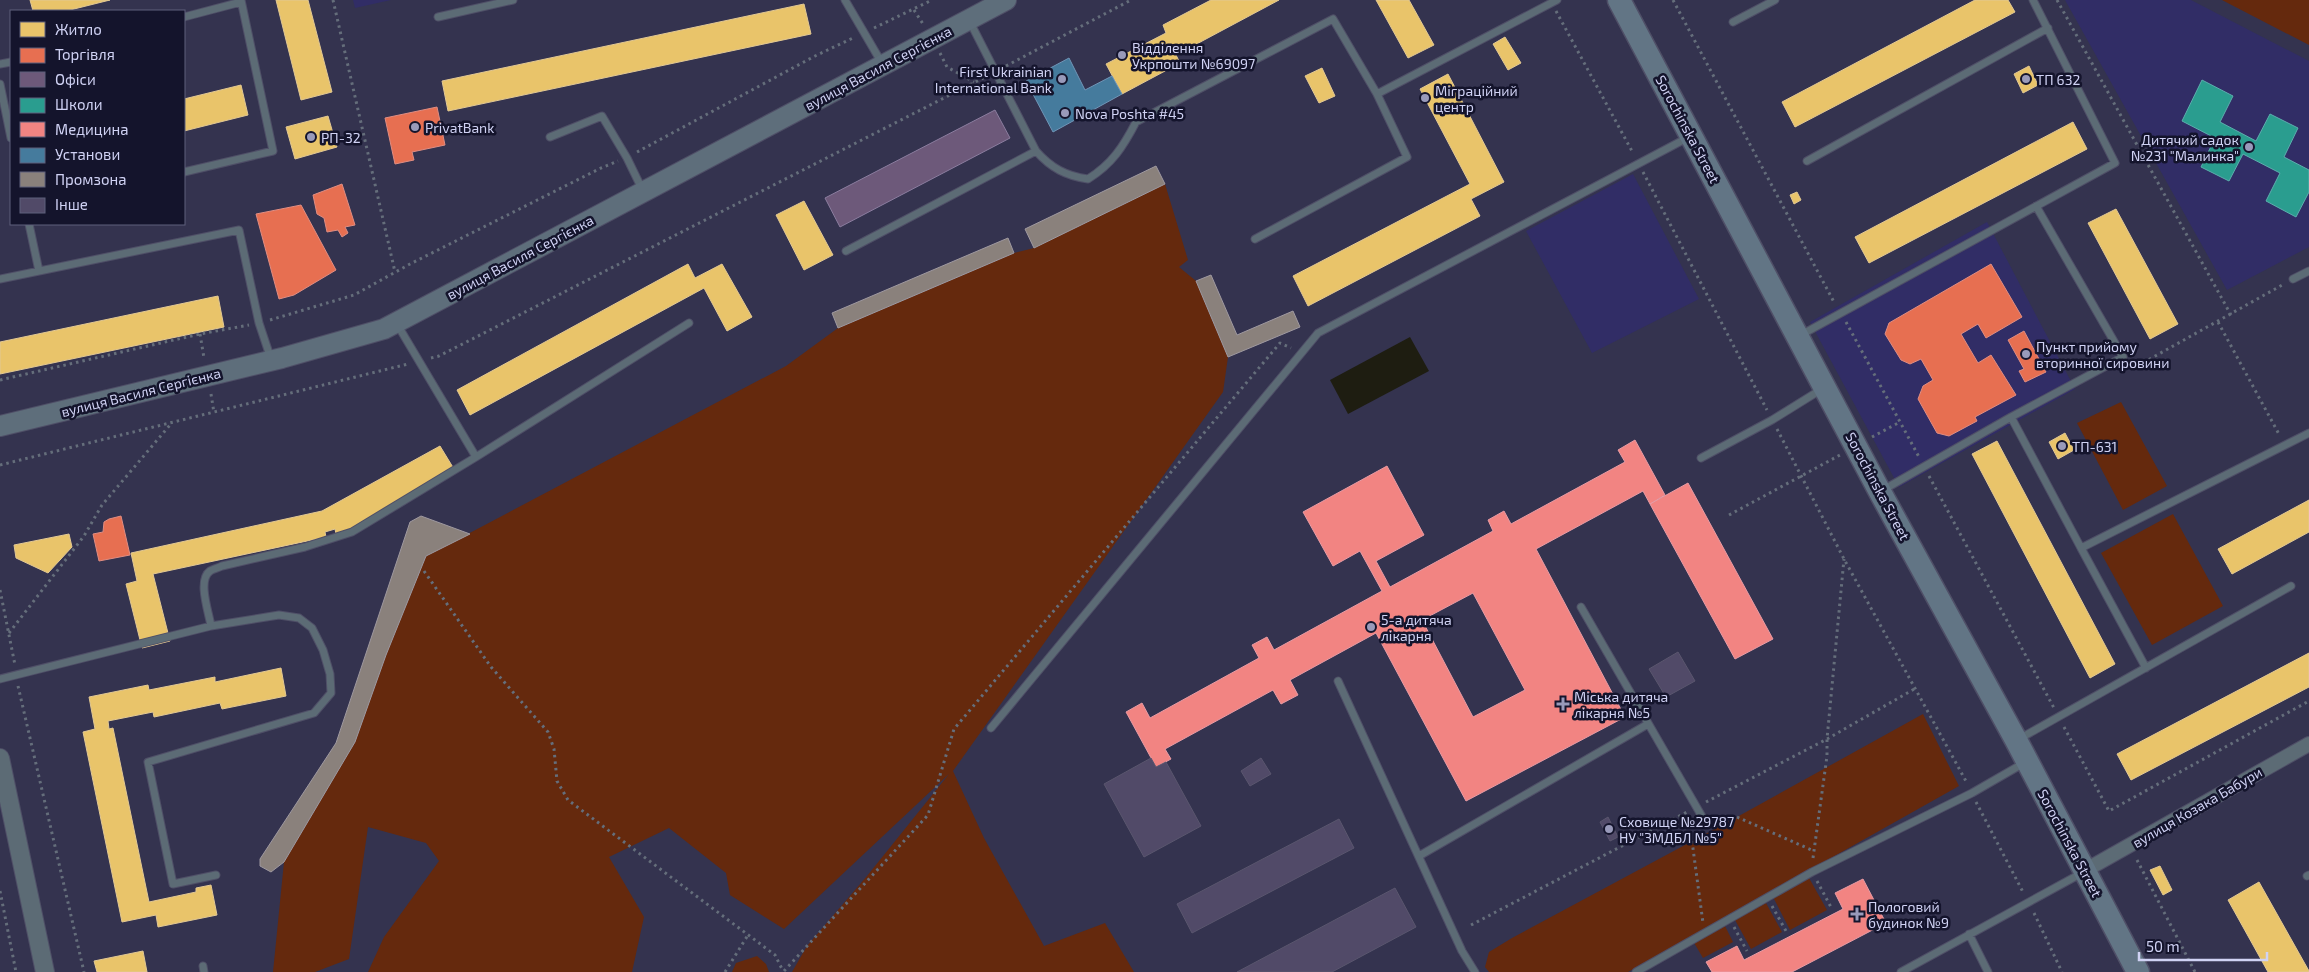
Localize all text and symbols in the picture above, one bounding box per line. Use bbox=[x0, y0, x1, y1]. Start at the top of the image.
legend bbox=[10, 10, 185, 225]
text: Житло bbox=[55, 20, 102, 38]
street label: вулиця Василя Сергієнка bbox=[802, 22, 954, 114]
place label: Відділення Укрпошти №69097 bbox=[1132, 39, 1255, 72]
text: Торгівля bbox=[55, 45, 115, 63]
marker: Відділення Укрпошти №69097 bbox=[1116, 49, 1128, 61]
place label: First Ukrainian International Bank bbox=[935, 63, 1052, 96]
text: Офіси bbox=[55, 70, 96, 88]
place label: ТП 632 bbox=[2036, 71, 2080, 88]
street label: Sorochinska Street bbox=[1652, 72, 1724, 186]
marker: First Ukrainian International Bank bbox=[1056, 73, 1068, 85]
marker: ТП 632 bbox=[2020, 73, 2032, 85]
place label: Міграційний центр bbox=[1435, 82, 1518, 115]
marker: Міграційний центр bbox=[1419, 92, 1431, 104]
text: Школи bbox=[55, 95, 103, 113]
place label: Nova Poshta #45 bbox=[1075, 105, 1184, 122]
marker: Nova Poshta #45 bbox=[1059, 107, 1071, 119]
place label: PrivatBank bbox=[425, 119, 494, 136]
text: Медицина bbox=[55, 120, 128, 138]
marker: PrivatBank bbox=[409, 121, 421, 133]
place label: РП-32 bbox=[321, 129, 361, 146]
marker: РП-32 bbox=[305, 131, 317, 143]
place label: Дитячий садок №231 "Малинка" bbox=[2131, 131, 2239, 164]
marker: Дитячий садок №231 "Малинка" bbox=[2243, 141, 2255, 153]
text: Установи bbox=[55, 145, 120, 163]
text: Промзона bbox=[55, 170, 127, 188]
text: Інше bbox=[55, 195, 88, 213]
street label: вулиця Василя Сергієнка bbox=[444, 211, 596, 303]
place label: Пункт прийому вторинної сировини bbox=[2036, 338, 2169, 371]
marker: Пункт прийому вторинної сировини bbox=[2020, 348, 2032, 360]
street label: вулиця Василя Сергієнка bbox=[59, 364, 223, 420]
street label: Sorochinska Street bbox=[1842, 429, 1914, 543]
place label: ТП-631 bbox=[2072, 438, 2117, 455]
marker: ТП-631 bbox=[2056, 440, 2068, 452]
place label: 5-а дитяча лікарня bbox=[1381, 611, 1452, 644]
marker: 5-а дитяча лікарня bbox=[1365, 621, 1377, 633]
place label: Міська дитяча лікарня №5 bbox=[1574, 688, 1668, 721]
marker: Міська дитяча лікарня №5 bbox=[1556, 697, 1570, 711]
street label: вулиця Козака Бабури bbox=[2129, 763, 2265, 851]
street label: Sorochinska Street bbox=[2034, 786, 2106, 900]
place label: Сховище №29787 НУ "ЗМДБЛ №5" bbox=[1619, 813, 1734, 846]
marker: Сховище №29787 НУ "ЗМДБЛ №5" bbox=[1603, 823, 1615, 835]
place label: Пологовий будинок №9 bbox=[1868, 898, 1949, 931]
marker: Пологовий будинок №9 bbox=[1850, 907, 1864, 921]
scale bar bbox=[2139, 930, 2266, 962]
text: 50 m bbox=[2146, 937, 2180, 955]

